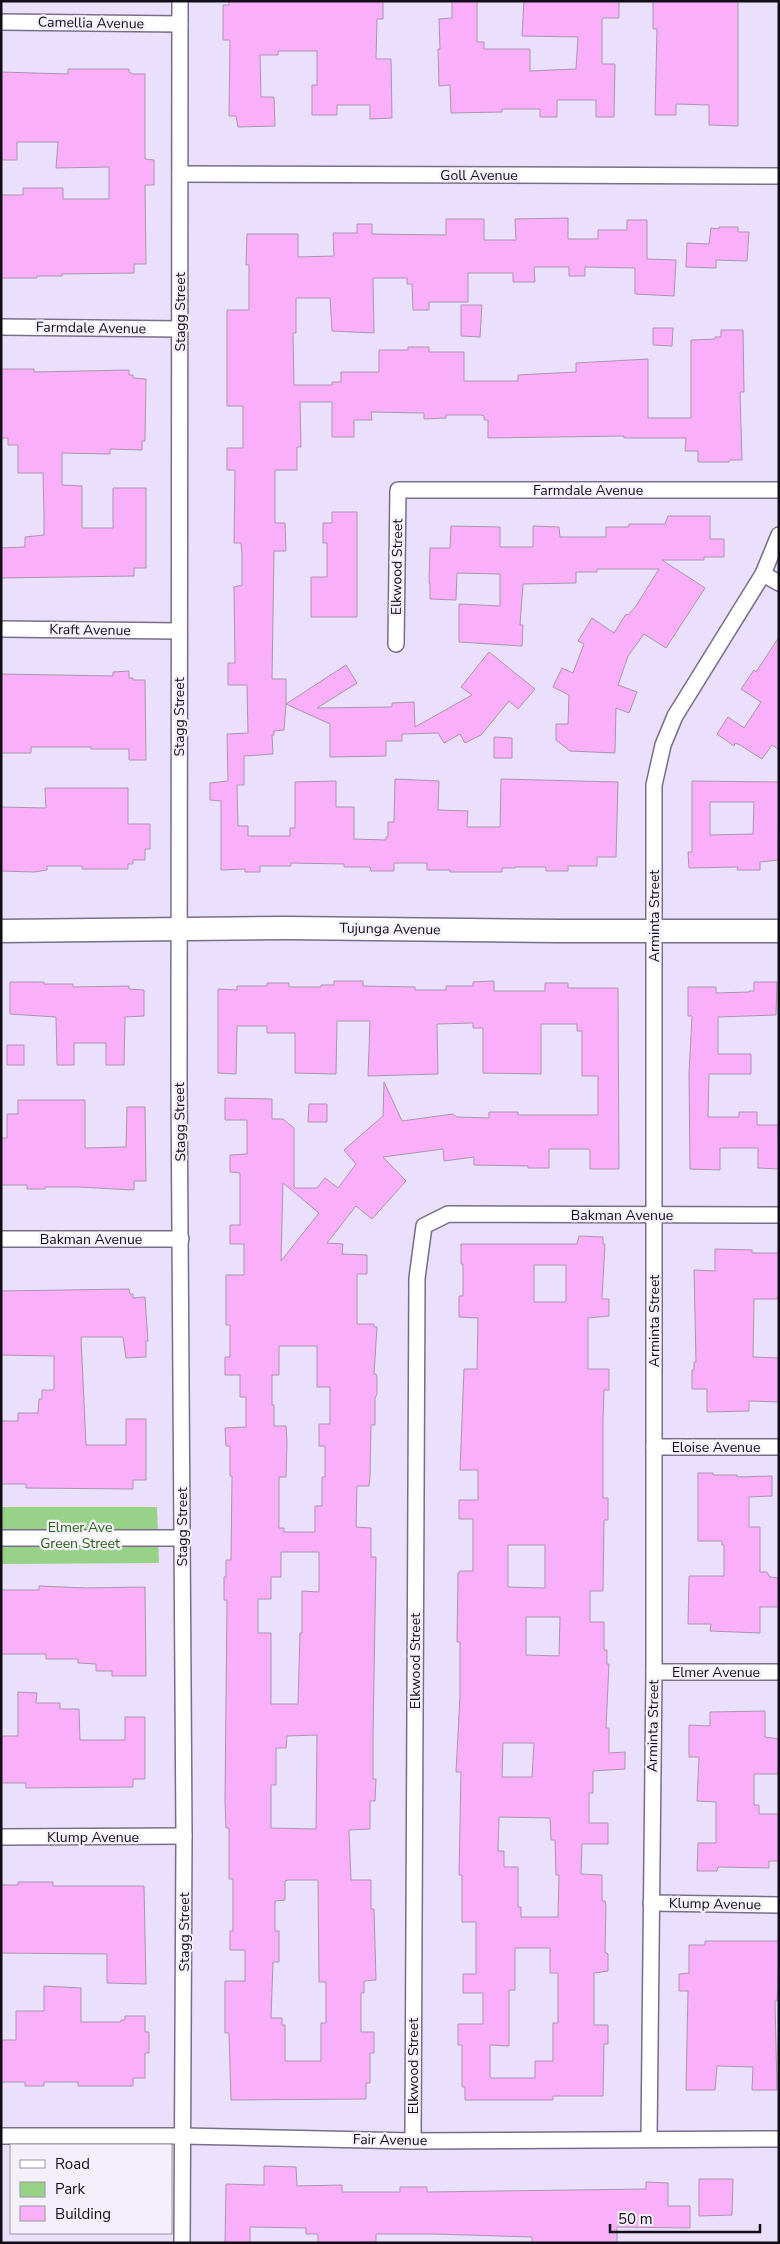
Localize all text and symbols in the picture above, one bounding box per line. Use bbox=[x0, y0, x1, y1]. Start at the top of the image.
street label: Camellia Avenue bbox=[38, 13, 144, 33]
street label: Goll Avenue bbox=[440, 166, 518, 185]
street label: Stagg Street bbox=[171, 272, 190, 352]
street label: Farmdale Avenue bbox=[36, 318, 146, 338]
street label: Farmdale Avenue bbox=[533, 481, 643, 500]
street label: Elkwood Street bbox=[387, 519, 407, 615]
street label: Kraft Avenue bbox=[49, 620, 131, 640]
street label: Stagg Street bbox=[170, 677, 189, 757]
street label: Arminta Street bbox=[645, 870, 664, 962]
street label: Tujunga Avenue bbox=[339, 919, 441, 939]
street label: Stagg Street bbox=[170, 1082, 190, 1162]
street label: Bakman Avenue bbox=[571, 1206, 673, 1225]
street label: Bakman Avenue bbox=[40, 1230, 142, 1249]
street label: Arminta Street bbox=[645, 1275, 664, 1367]
street label: Eloise Avenue bbox=[672, 1438, 760, 1457]
street label: Stagg Street bbox=[173, 1487, 192, 1567]
park label: Elmer Ave Green Street bbox=[40, 1518, 120, 1553]
street label: Elkwood Street bbox=[406, 1613, 425, 1709]
street label: Elmer Avenue bbox=[672, 1663, 760, 1682]
street label: Arminta Street bbox=[643, 1679, 663, 1772]
street label: Klump Avenue bbox=[47, 1828, 139, 1847]
street label: Stagg Street bbox=[175, 1892, 194, 1972]
street label: Klump Avenue bbox=[669, 1894, 761, 1914]
street label: Elkwood Street bbox=[404, 2018, 423, 2114]
street label: Fair Avenue bbox=[353, 2130, 427, 2150]
legend bbox=[10, 2144, 172, 2234]
text: Road bbox=[55, 2154, 90, 2174]
text: Park bbox=[55, 2179, 85, 2199]
scale bar bbox=[610, 2202, 760, 2234]
text: Building bbox=[55, 2204, 111, 2224]
text: 50 m bbox=[618, 2209, 653, 2229]

